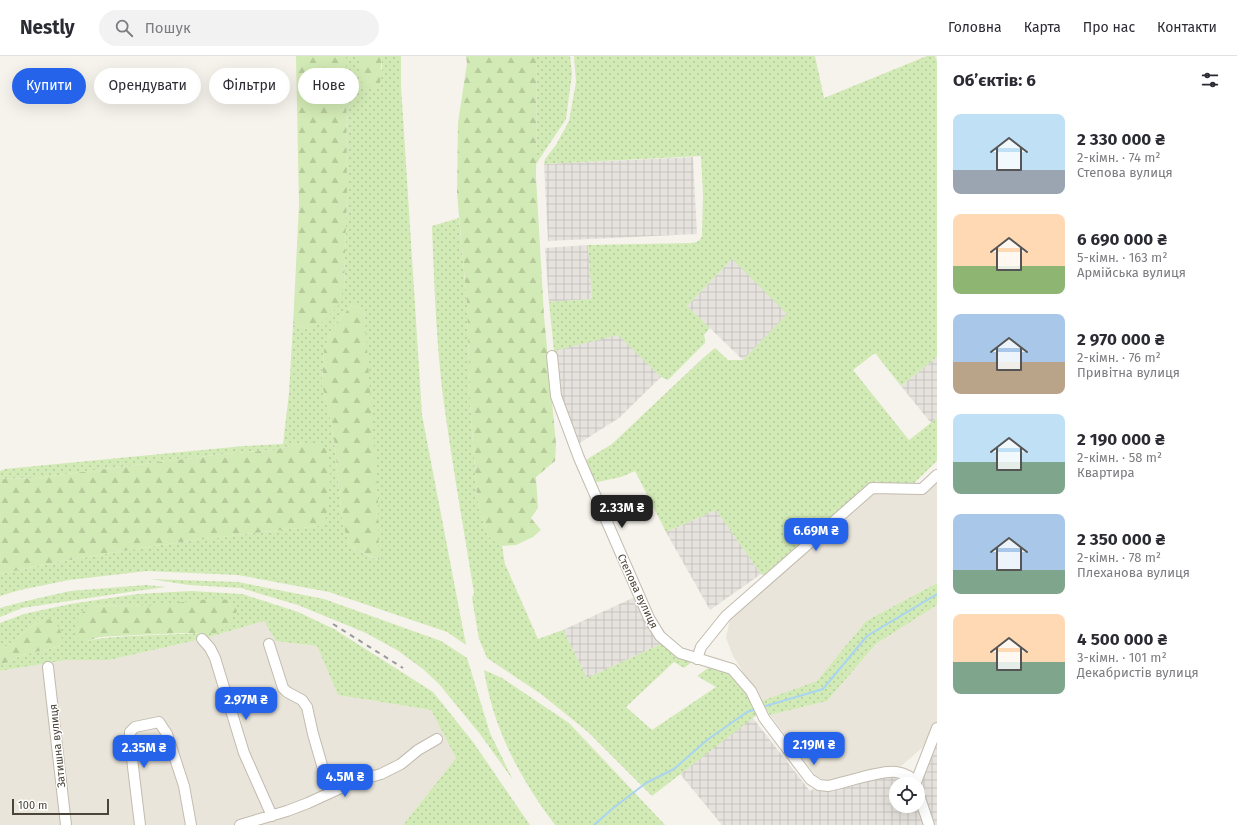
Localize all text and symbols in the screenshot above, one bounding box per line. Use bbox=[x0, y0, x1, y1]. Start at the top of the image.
search box bbox=[99, 10, 379, 46]
text: Nestly bbox=[20, 16, 75, 39]
icon: search bbox=[113, 17, 135, 39]
text: Пошук bbox=[145, 19, 191, 37]
text: Головна bbox=[948, 19, 1002, 36]
text: Карта bbox=[1024, 19, 1061, 36]
text: Про нас bbox=[1083, 19, 1135, 36]
text: Контакти bbox=[1157, 19, 1217, 36]
chip: Купити bbox=[12, 68, 86, 104]
chip: Орендувати bbox=[94, 68, 201, 104]
chip: Фільтри bbox=[209, 68, 290, 104]
chip: Нове bbox=[298, 68, 359, 104]
icon: filters bbox=[1199, 69, 1221, 91]
text: Об’єктів: 6 bbox=[953, 70, 1036, 91]
text: 2 330 000 ₴ bbox=[1077, 129, 1165, 150]
icon: home bbox=[985, 130, 1033, 178]
text: 2-кімн. · 74 m² bbox=[1077, 150, 1161, 165]
text: Степова вулиця bbox=[1077, 165, 1173, 180]
text: 6 690 000 ₴ bbox=[1077, 229, 1167, 250]
icon: home bbox=[985, 230, 1033, 278]
text: 5-кімн. · 163 m² bbox=[1077, 250, 1167, 265]
text: Армійська вулиця bbox=[1077, 265, 1186, 280]
text: 2 970 000 ₴ bbox=[1077, 329, 1165, 350]
icon: home bbox=[985, 330, 1033, 378]
text: 2-кімн. · 76 m² bbox=[1077, 350, 1161, 365]
text: Привітна вулиця bbox=[1077, 365, 1180, 380]
text: 2 190 000 ₴ bbox=[1077, 429, 1165, 450]
icon: home bbox=[985, 430, 1033, 478]
text: 2-кімн. · 58 m² bbox=[1077, 450, 1162, 465]
text: Квартира bbox=[1077, 465, 1135, 480]
pin: 2.33M ₴ bbox=[585, 495, 659, 529]
text: 2.33M ₴ bbox=[600, 500, 644, 515]
pin: 6.69M ₴ bbox=[779, 518, 853, 552]
text: 6.69M ₴ bbox=[793, 523, 839, 538]
text: 2 350 000 ₴ bbox=[1077, 529, 1165, 550]
icon: home bbox=[985, 530, 1033, 578]
text: 2-кімн. · 78 m² bbox=[1077, 550, 1161, 565]
street label: Степова вулиця bbox=[615, 552, 661, 631]
text: Плеханова вулиця bbox=[1077, 565, 1190, 580]
text: 4 500 000 ₴ bbox=[1077, 629, 1167, 650]
icon: home bbox=[985, 630, 1033, 678]
text: 3-кімн. · 101 m² bbox=[1077, 650, 1167, 665]
text: Декабристів вулиця bbox=[1077, 665, 1199, 680]
pin: 2.97M ₴ bbox=[209, 687, 283, 721]
text: 2.97M ₴ bbox=[224, 692, 268, 707]
street label: Затишна вулиця bbox=[47, 703, 68, 788]
pin: 2.19M ₴ bbox=[777, 732, 851, 766]
pin: 2.35M ₴ bbox=[107, 735, 181, 769]
text: 2.19M ₴ bbox=[793, 737, 835, 752]
text: 2.35M ₴ bbox=[122, 740, 166, 755]
pin: 4.5M ₴ bbox=[312, 764, 378, 798]
text: 4.5M ₴ bbox=[326, 769, 364, 784]
map controls bbox=[889, 777, 925, 813]
button: locate bbox=[889, 777, 925, 813]
scale bar bbox=[12, 797, 109, 816]
text: 100 m bbox=[18, 799, 47, 812]

